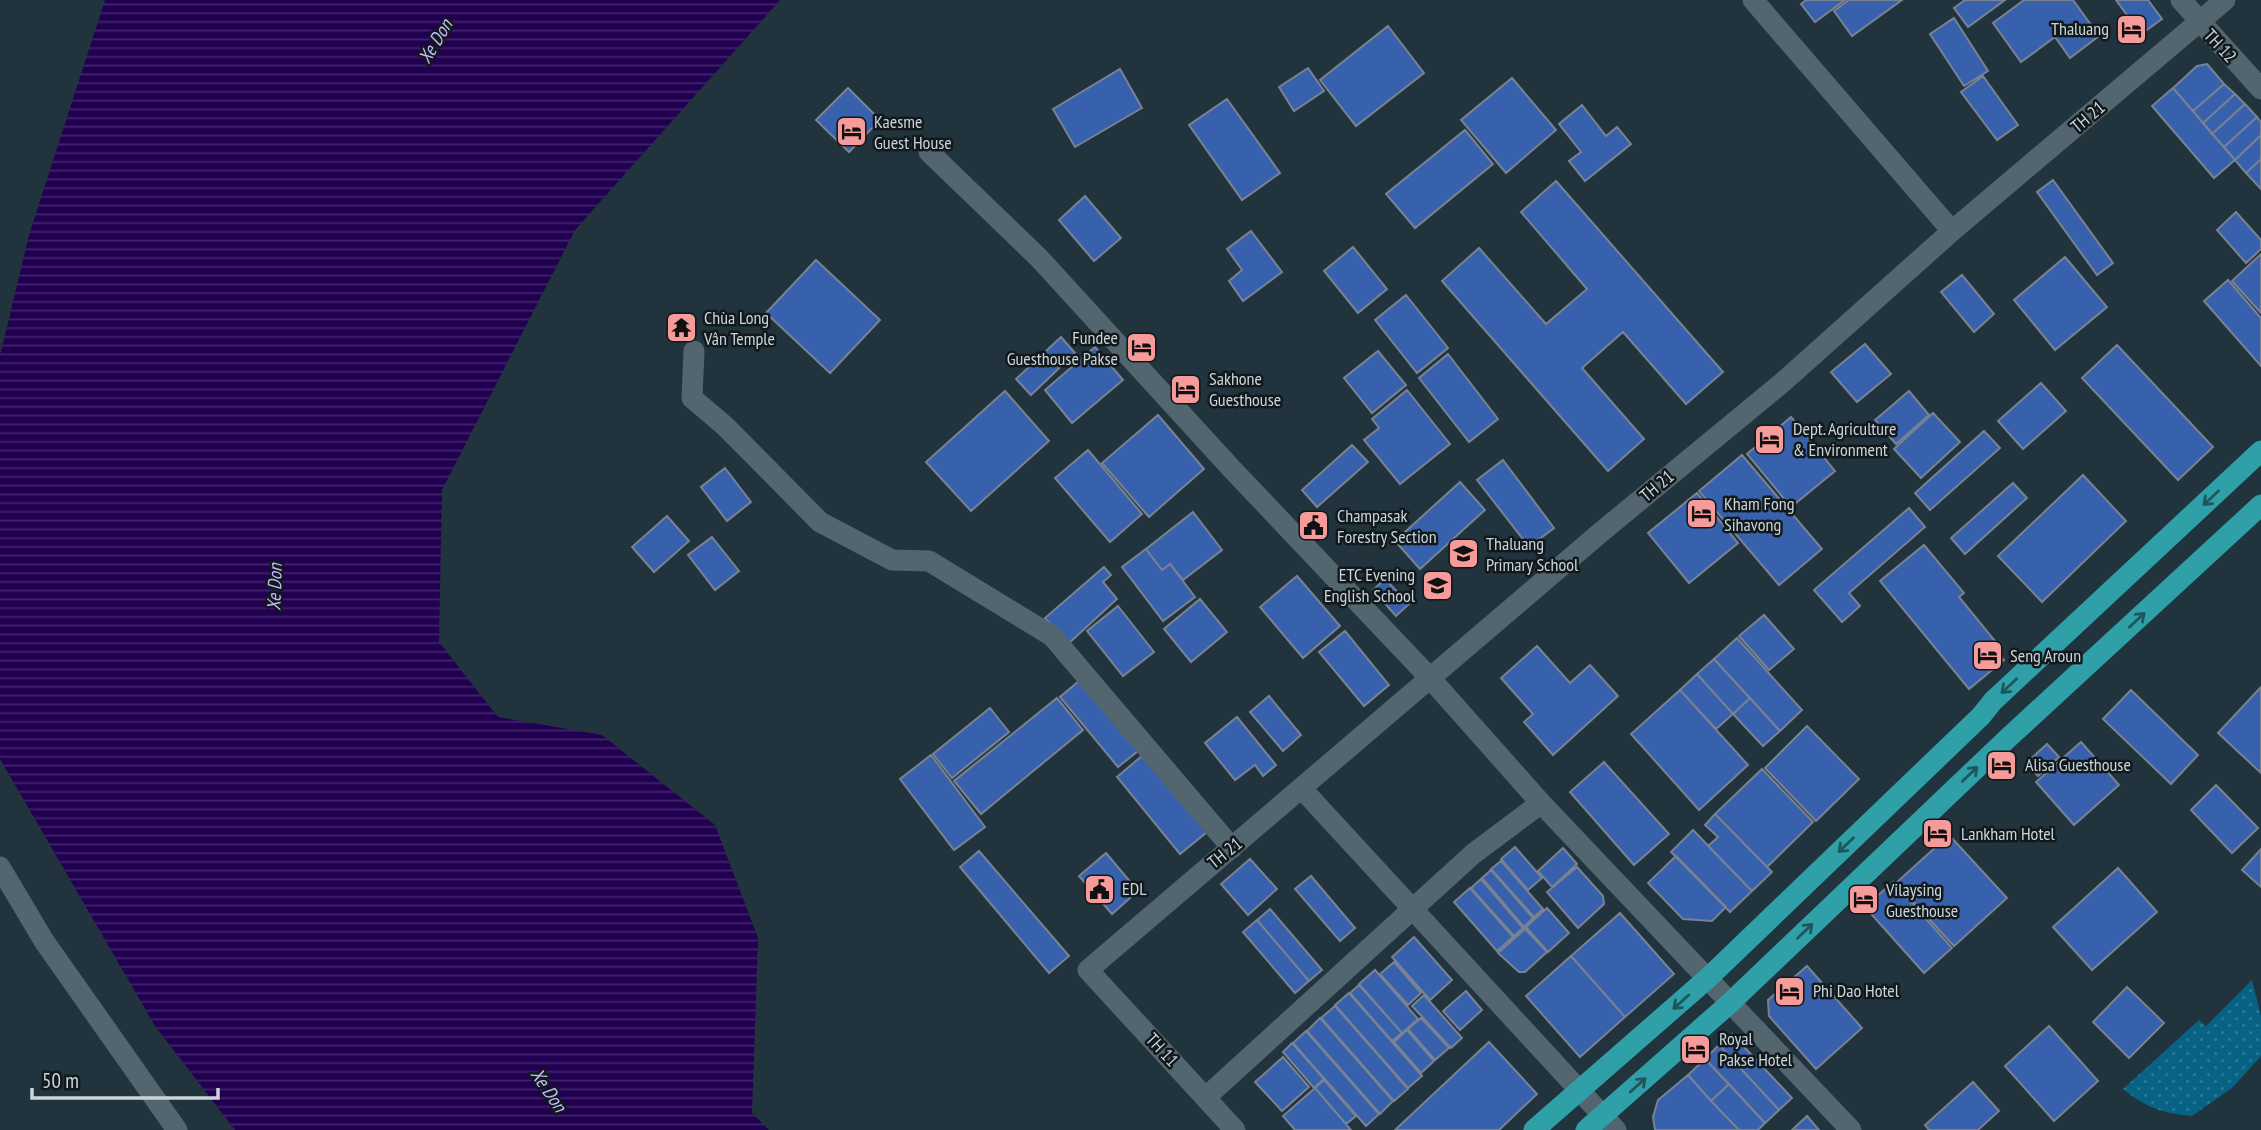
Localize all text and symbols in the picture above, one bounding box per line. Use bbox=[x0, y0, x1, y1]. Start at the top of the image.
hotel icon: Thaluang bbox=[2115, 12, 2149, 46]
water label: Xe Don bbox=[413, 13, 458, 67]
place label: Thaluang bbox=[2051, 17, 2109, 40]
street label: TH 12 bbox=[2199, 24, 2242, 67]
street label: TH 21 bbox=[2066, 96, 2110, 138]
place label: Kaesme Guest House bbox=[874, 110, 952, 154]
hotel icon: Kaesme Guest House bbox=[834, 115, 868, 149]
place label: Chùa Long Vân Temple bbox=[703, 306, 775, 350]
temple icon: Chùa Long Vân Temple bbox=[664, 311, 698, 345]
place label: Fundee Guesthouse Pakse bbox=[1007, 326, 1118, 370]
hotel icon: Fundee Guesthouse Pakse bbox=[1124, 331, 1158, 365]
place label: Sakhone Guesthouse bbox=[1209, 367, 1281, 411]
hotel icon: Sakhone Guesthouse bbox=[1169, 372, 1203, 406]
place label: Dept. Agriculture & Environment bbox=[1793, 417, 1896, 461]
hotel icon: Dept. Agriculture & Environment bbox=[1753, 422, 1787, 456]
street label: TH 21 bbox=[1635, 465, 1679, 507]
one-way arrow bbox=[2203, 489, 2220, 506]
place label: Kham Fong Sihavong bbox=[1724, 492, 1794, 536]
hotel icon: Kham Fong Sihavong bbox=[1684, 497, 1718, 531]
place label: Champasak Forestry Section bbox=[1337, 504, 1437, 548]
public building icon: Champasak Forestry Section bbox=[1297, 509, 1331, 543]
place label: Thaluang Primary School bbox=[1486, 532, 1579, 576]
school or university icon: Thaluang Primary School bbox=[1446, 537, 1480, 571]
water label: Xe Don bbox=[261, 561, 287, 611]
place label: ETC Evening English School bbox=[1324, 563, 1416, 607]
school or university icon: ETC Evening English School bbox=[1421, 568, 1455, 602]
one-way arrow bbox=[2128, 612, 2146, 628]
hotel icon: Seng Aroun bbox=[1970, 639, 2004, 673]
place label: Seng Aroun bbox=[2010, 644, 2081, 667]
one-way arrow bbox=[2001, 678, 2018, 695]
hotel icon: Alisa Guesthouse bbox=[1985, 748, 2019, 782]
place label: Alisa Guesthouse bbox=[2025, 753, 2131, 776]
one-way arrow bbox=[1961, 766, 1978, 783]
hotel icon: Lankham Hotel bbox=[1921, 817, 1955, 851]
place label: Lankham Hotel bbox=[1961, 822, 2056, 845]
street label: TH 21 bbox=[1203, 832, 1247, 873]
one-way arrow bbox=[1838, 837, 1855, 854]
public building icon: EDL bbox=[1082, 872, 1116, 906]
place label: EDL bbox=[1122, 877, 1147, 900]
place label: Vilaysing Guesthouse bbox=[1885, 878, 1958, 922]
hotel icon: Vilaysing Guesthouse bbox=[1846, 883, 1880, 917]
one-way arrow bbox=[1796, 923, 1813, 940]
hotel icon: Phi Dao Hotel bbox=[1773, 974, 1807, 1008]
place label: Phi Dao Hotel bbox=[1813, 979, 1900, 1002]
one-way arrow bbox=[1673, 993, 1690, 1010]
place label: Royal Pakse Hotel bbox=[1719, 1027, 1793, 1071]
street label: TH 11 bbox=[1141, 1028, 1184, 1071]
hotel icon: Royal Pakse Hotel bbox=[1679, 1032, 1713, 1066]
scale bar bbox=[32, 1056, 217, 1100]
water label: Xe Don bbox=[526, 1064, 573, 1118]
text: 50 m bbox=[42, 1067, 79, 1094]
one-way arrow bbox=[1629, 1077, 1647, 1093]

